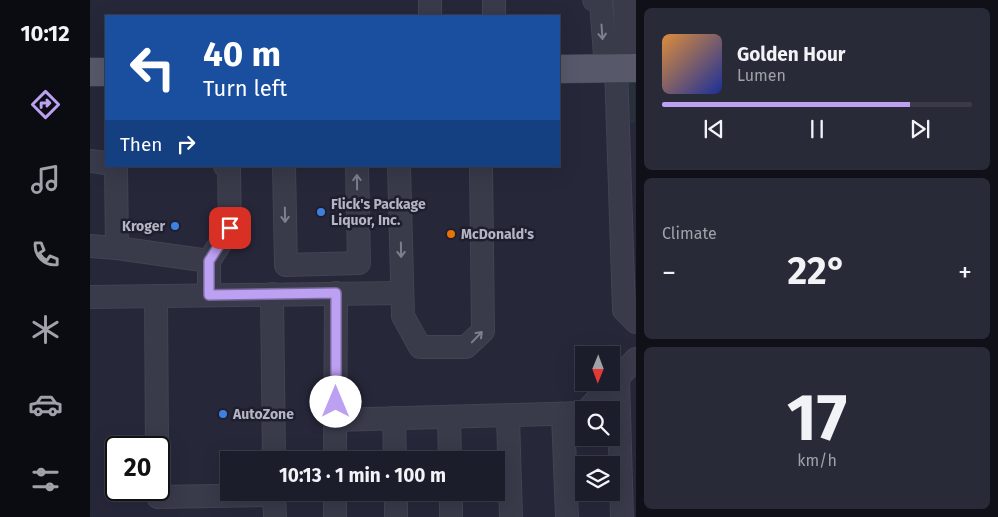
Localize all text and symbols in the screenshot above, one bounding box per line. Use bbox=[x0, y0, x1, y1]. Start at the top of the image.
text: 10:12 bbox=[20, 20, 70, 47]
one-way arrow bbox=[597, 24, 607, 40]
text: 40 m bbox=[203, 33, 281, 75]
icon: left bbox=[120, 35, 185, 100]
text: Golden Hour bbox=[737, 43, 846, 66]
text: Lumen bbox=[737, 66, 786, 85]
text: Turn left bbox=[203, 75, 287, 102]
icon: directions bbox=[28, 87, 63, 122]
icon: previous bbox=[700, 115, 728, 143]
icon: pause bbox=[803, 115, 831, 143]
icon: next bbox=[906, 115, 934, 143]
icon: right bbox=[172, 130, 200, 158]
text: Then bbox=[120, 133, 162, 156]
icon: music bbox=[28, 162, 63, 197]
one-way arrow bbox=[352, 174, 362, 190]
place label: Flick's Package Liquor, Inc. bbox=[331, 196, 426, 229]
one-way arrow bbox=[280, 206, 290, 223]
marker: Flick's Package Liquor, Inc. bbox=[315, 206, 327, 218]
pin bbox=[209, 207, 251, 249]
icon: arrive bbox=[216, 214, 244, 242]
place label: Kroger bbox=[122, 218, 165, 235]
marker: Kroger bbox=[169, 220, 181, 232]
text: Climate bbox=[662, 224, 717, 243]
place label: McDonald's bbox=[461, 226, 534, 243]
marker: McDonald's bbox=[445, 228, 457, 240]
icon: phone bbox=[28, 237, 63, 272]
one-way arrow bbox=[396, 242, 406, 258]
text: 22° bbox=[787, 248, 847, 294]
text: − bbox=[662, 256, 676, 289]
text: + bbox=[958, 256, 972, 289]
icon: climate bbox=[28, 312, 63, 347]
one-way arrow bbox=[471, 330, 483, 343]
north arrow bbox=[575, 346, 620, 391]
map controls bbox=[575, 346, 620, 501]
position arrow bbox=[309, 375, 361, 427]
text: 17 bbox=[787, 379, 847, 457]
icon: car bbox=[28, 387, 63, 422]
button: search bbox=[575, 401, 620, 446]
place label: AutoZone bbox=[232, 406, 294, 423]
marker: AutoZone bbox=[217, 408, 229, 420]
speed limit sign: 20 bbox=[105, 436, 170, 501]
text: km/h bbox=[797, 451, 837, 470]
button: layers bbox=[575, 456, 620, 501]
icon: filters bbox=[28, 462, 63, 497]
text: 10:13 · 1 min · 100 m bbox=[279, 464, 446, 487]

